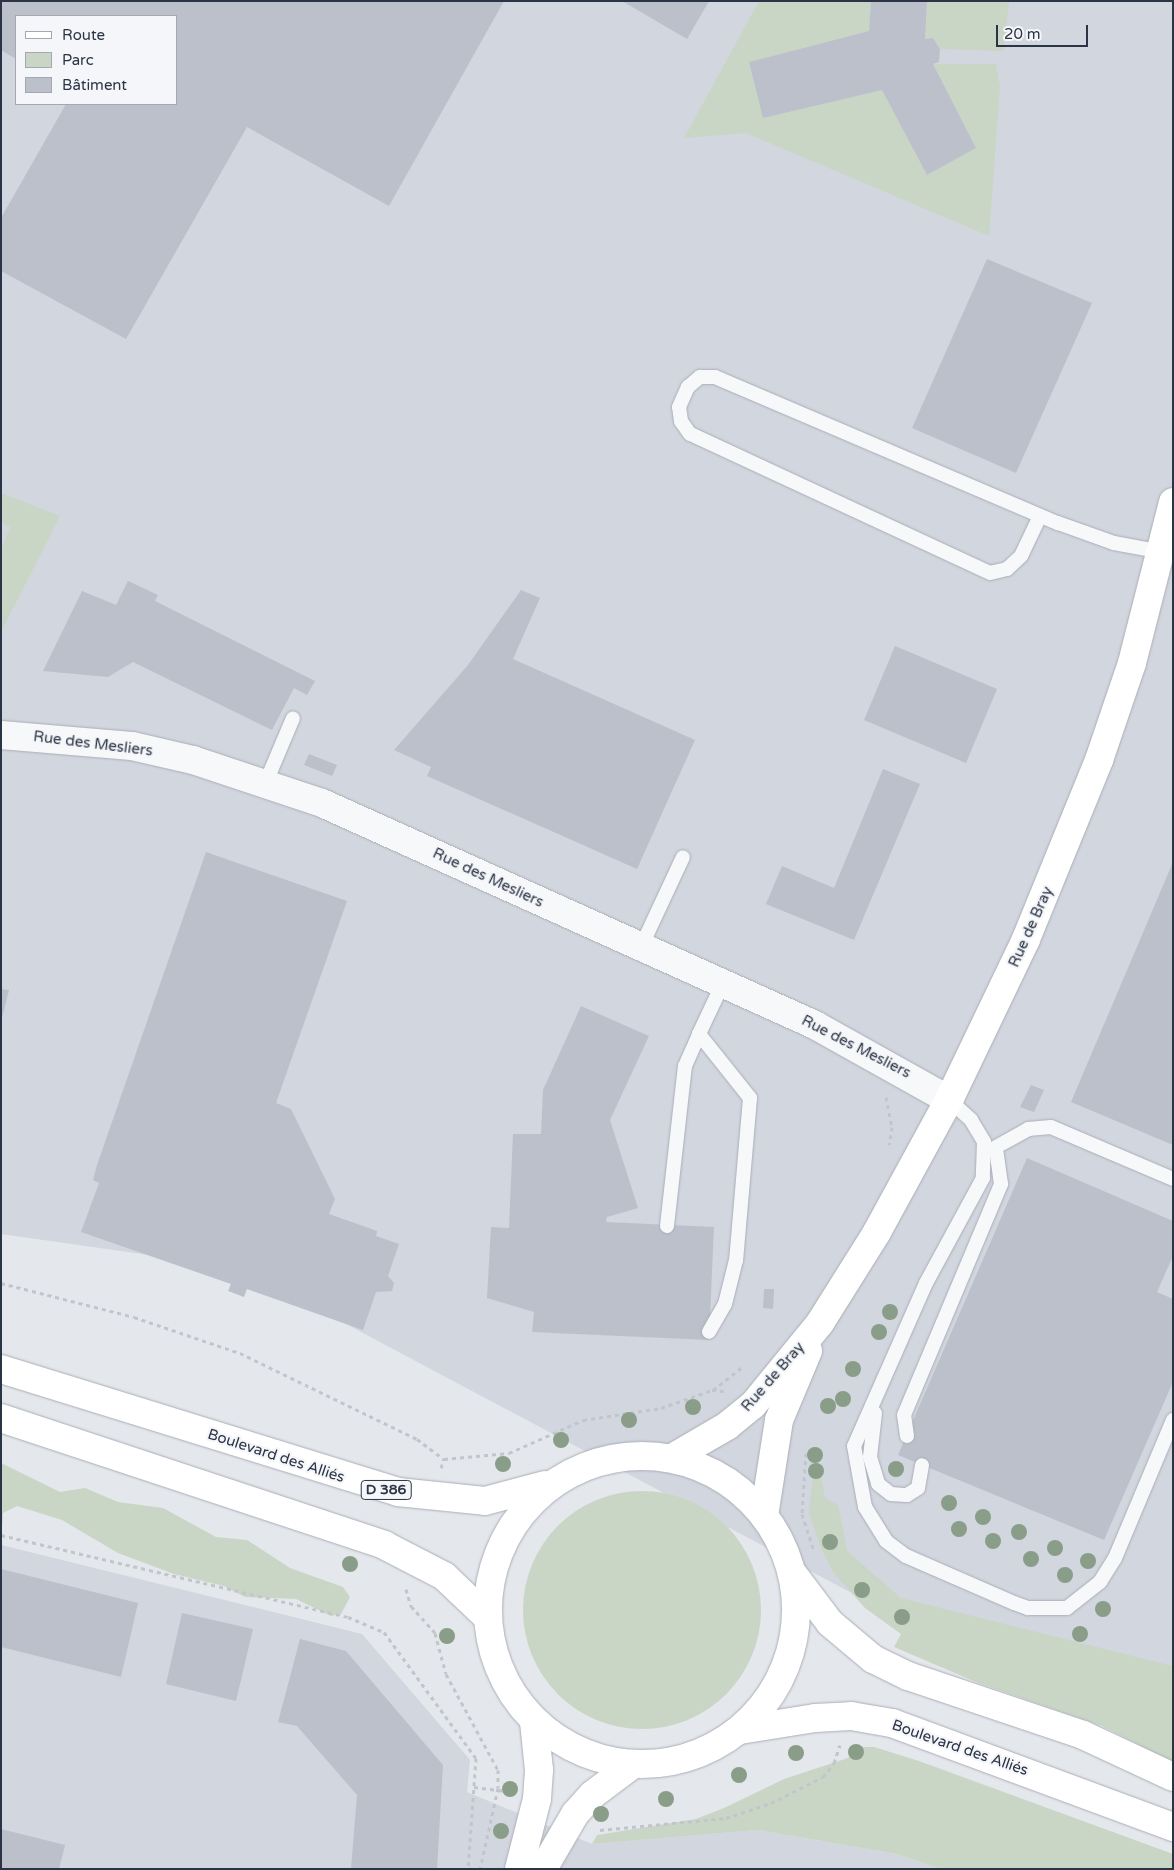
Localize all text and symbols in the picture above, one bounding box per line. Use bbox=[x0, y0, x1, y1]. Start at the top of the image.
legend bbox=[15, 15, 178, 105]
scale bar bbox=[999, 15, 1092, 47]
text: 20 m bbox=[1004, 25, 1041, 43]
text: Route bbox=[62, 26, 105, 44]
text: Parc bbox=[62, 51, 94, 69]
text: Bâtiment bbox=[62, 76, 127, 94]
street label: Rue des Mesliers bbox=[32, 728, 154, 760]
street label: Rue des Mesliers bbox=[430, 844, 546, 912]
street label: Rue de Bray bbox=[1005, 884, 1057, 970]
street label: Rue des Mesliers bbox=[798, 1012, 914, 1082]
street label: Rue de Bray bbox=[738, 1338, 808, 1416]
street label: Boulevard des Alliés bbox=[205, 1425, 347, 1487]
road number: D 386 bbox=[360, 1478, 412, 1502]
street label: Boulevard des Alliés bbox=[889, 1716, 1031, 1780]

